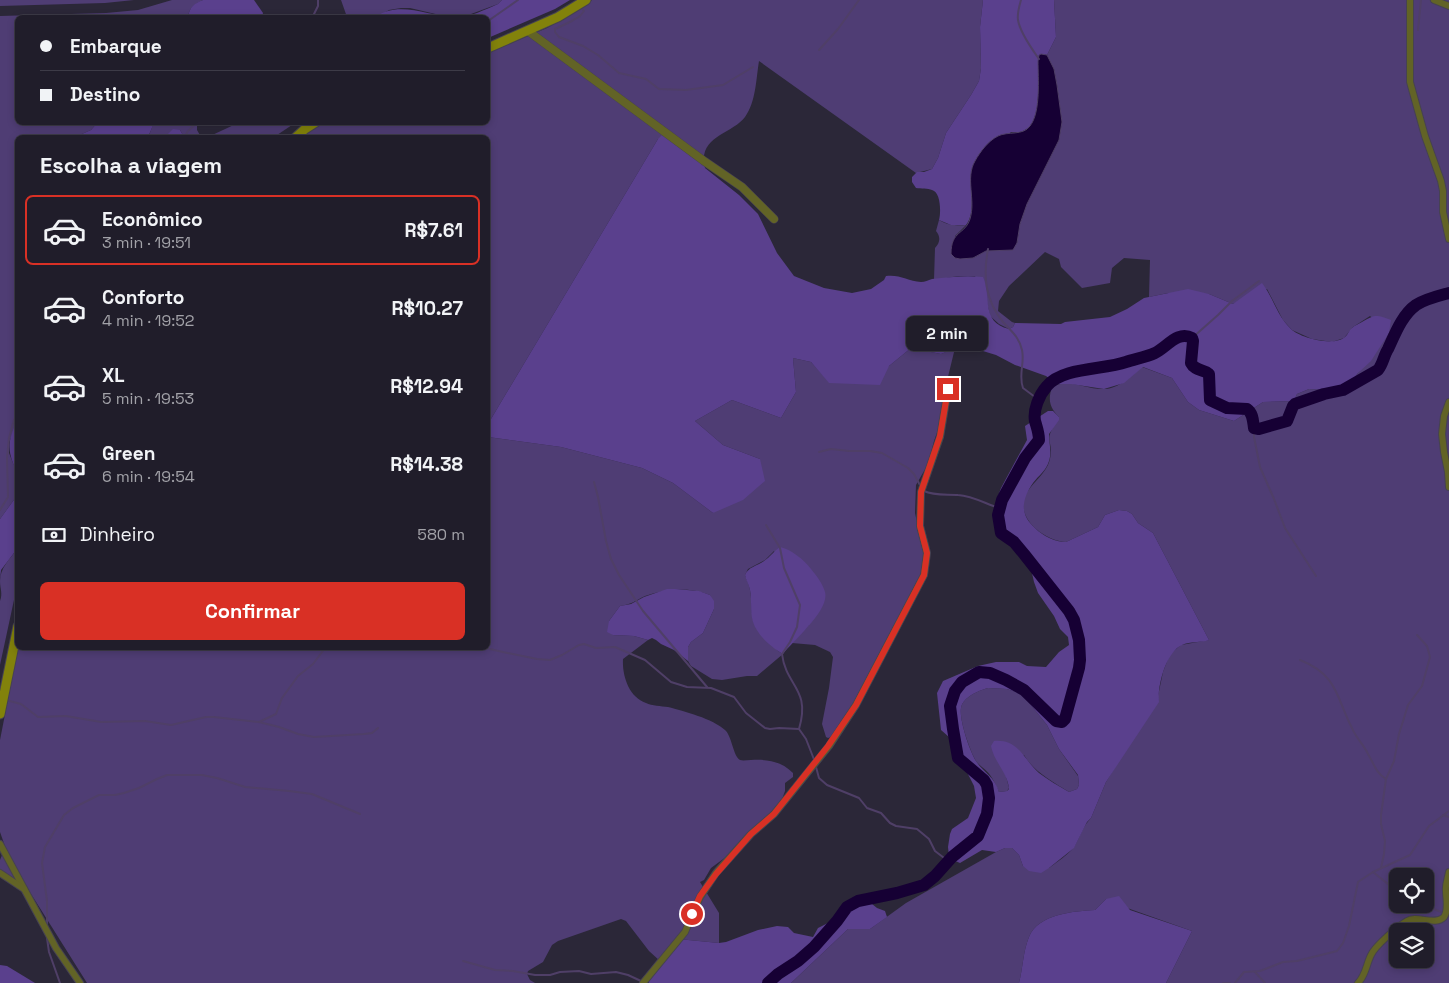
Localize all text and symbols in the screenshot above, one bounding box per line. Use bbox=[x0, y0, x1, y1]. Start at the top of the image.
text: Embarque bbox=[70, 34, 162, 59]
text: Destino bbox=[70, 82, 140, 107]
text: Escolha a viagem bbox=[40, 151, 222, 179]
text: Econômico bbox=[102, 207, 203, 232]
icon: car bbox=[42, 208, 87, 253]
text: R$7.61 bbox=[405, 218, 463, 243]
text: 3 min · 19:51 bbox=[102, 232, 191, 253]
text: Conforto bbox=[102, 285, 184, 310]
icon: car bbox=[42, 286, 87, 331]
text: R$10.27 bbox=[392, 296, 463, 321]
text: 4 min · 19:52 bbox=[102, 310, 194, 331]
callout: 2 min bbox=[907, 316, 989, 352]
text: 2 min bbox=[926, 323, 968, 344]
text: XL bbox=[102, 363, 125, 388]
icon: car bbox=[42, 364, 87, 409]
text: R$12.94 bbox=[390, 374, 463, 399]
route end bbox=[937, 378, 959, 400]
text: 5 min · 19:53 bbox=[102, 388, 194, 409]
text: Green bbox=[102, 441, 155, 466]
icon: car bbox=[42, 442, 87, 487]
text: R$14.38 bbox=[390, 452, 463, 477]
text: 6 min · 19:54 bbox=[102, 466, 195, 487]
icon: cash bbox=[40, 521, 68, 549]
text: Dinheiro bbox=[80, 522, 155, 547]
text: 580 m bbox=[417, 524, 465, 545]
button: Confirmar bbox=[40, 582, 465, 640]
map controls bbox=[1389, 868, 1434, 968]
button: locate bbox=[1389, 868, 1434, 913]
route start bbox=[681, 903, 703, 925]
button: layers bbox=[1389, 923, 1434, 968]

